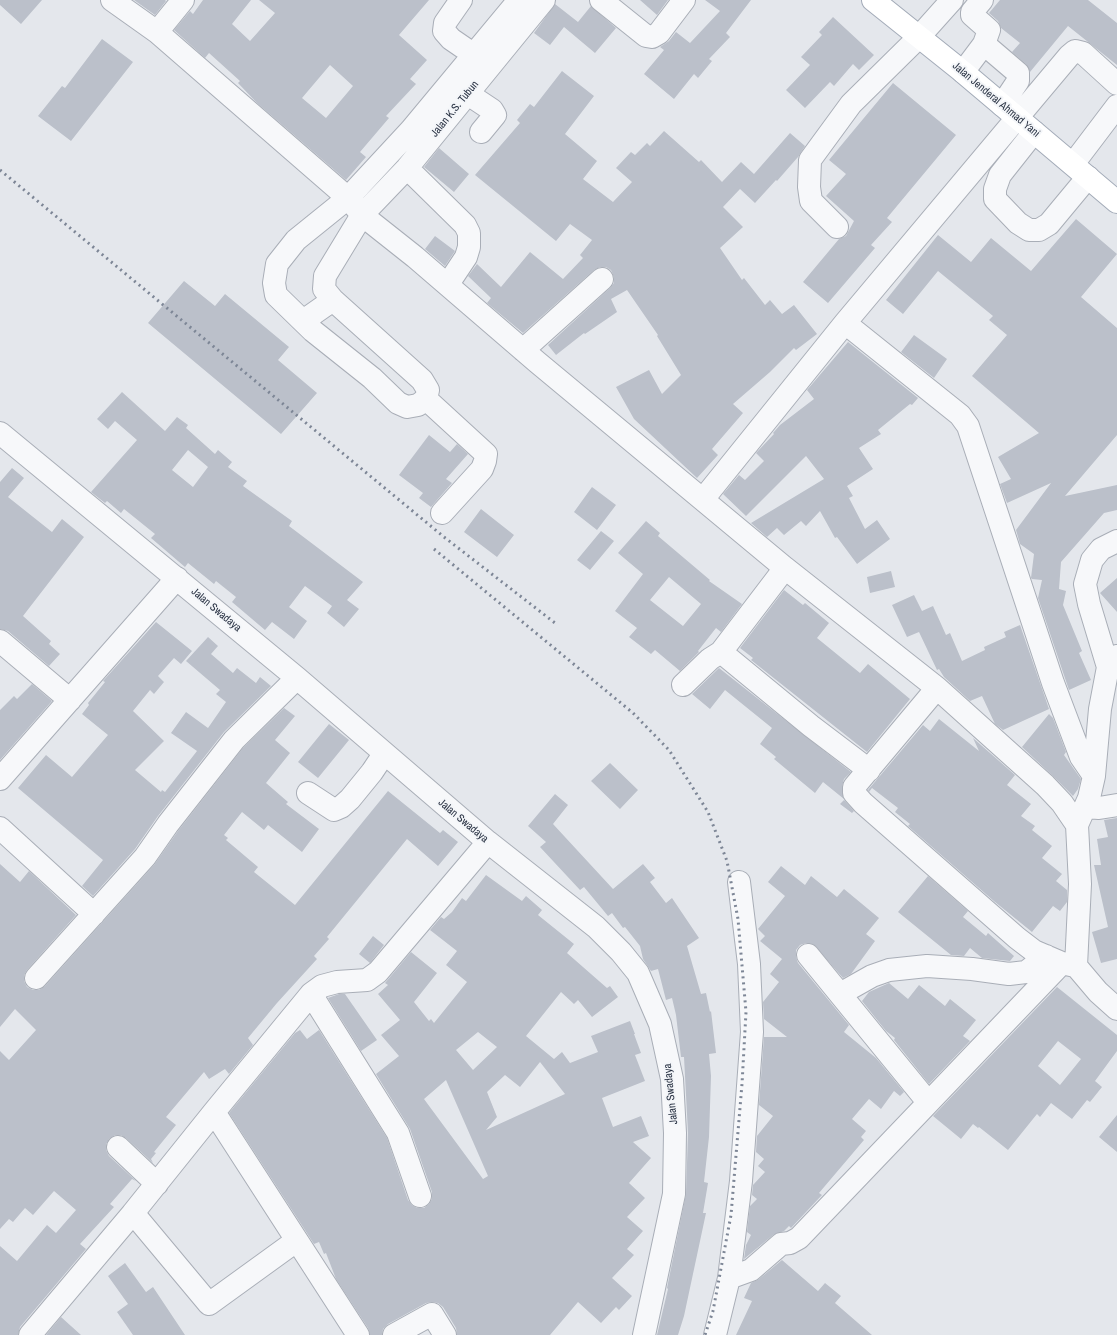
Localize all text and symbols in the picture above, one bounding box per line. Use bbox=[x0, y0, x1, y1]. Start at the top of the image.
street label: Jalan Jenderal Ahmad Yani bbox=[950, 60, 1042, 140]
street label: Jalan K.S. Tubun bbox=[428, 78, 482, 140]
street label: Jalan Swadaya bbox=[188, 585, 244, 635]
street label: Jalan Swadaya bbox=[435, 796, 491, 846]
street label: Jalan Swadaya bbox=[661, 1063, 681, 1125]

